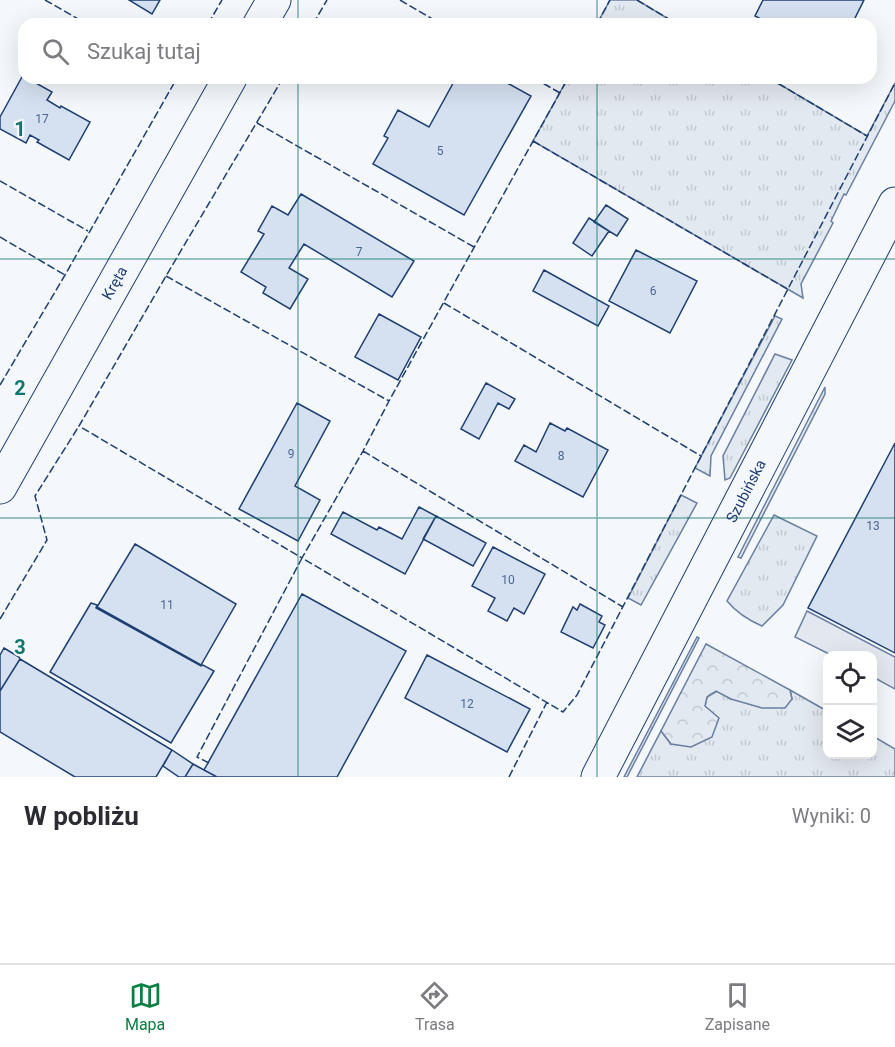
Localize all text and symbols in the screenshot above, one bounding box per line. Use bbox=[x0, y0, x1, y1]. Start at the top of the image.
search box bbox=[18, 18, 877, 84]
icon: search bbox=[39, 35, 72, 68]
text: Szukaj tutaj bbox=[87, 39, 201, 64]
house number: 17 bbox=[35, 112, 49, 126]
text: 1 bbox=[14, 117, 26, 141]
house number: 5 bbox=[437, 144, 444, 158]
house number: 7 bbox=[356, 245, 363, 259]
street label: Kręta bbox=[98, 263, 131, 303]
house number: 6 bbox=[650, 284, 657, 298]
text: 2 bbox=[14, 376, 26, 400]
house number: 9 bbox=[288, 447, 294, 461]
house number: 8 bbox=[558, 449, 565, 463]
street label: Szubińska bbox=[722, 457, 770, 526]
house number: 13 bbox=[866, 519, 880, 533]
house number: 10 bbox=[501, 573, 515, 587]
house number: 11 bbox=[160, 598, 174, 612]
text: 3 bbox=[14, 635, 26, 659]
map controls bbox=[823, 651, 877, 759]
button: locate bbox=[823, 651, 877, 705]
house number: 12 bbox=[460, 697, 474, 711]
button: layers bbox=[823, 705, 877, 759]
text: W pobliżu bbox=[24, 801, 139, 831]
text: Wyniki: 0 bbox=[792, 804, 871, 828]
tab: Mapa bbox=[125, 979, 165, 1034]
tab: Trasa bbox=[415, 979, 455, 1034]
tab: Zapisane bbox=[705, 979, 770, 1034]

